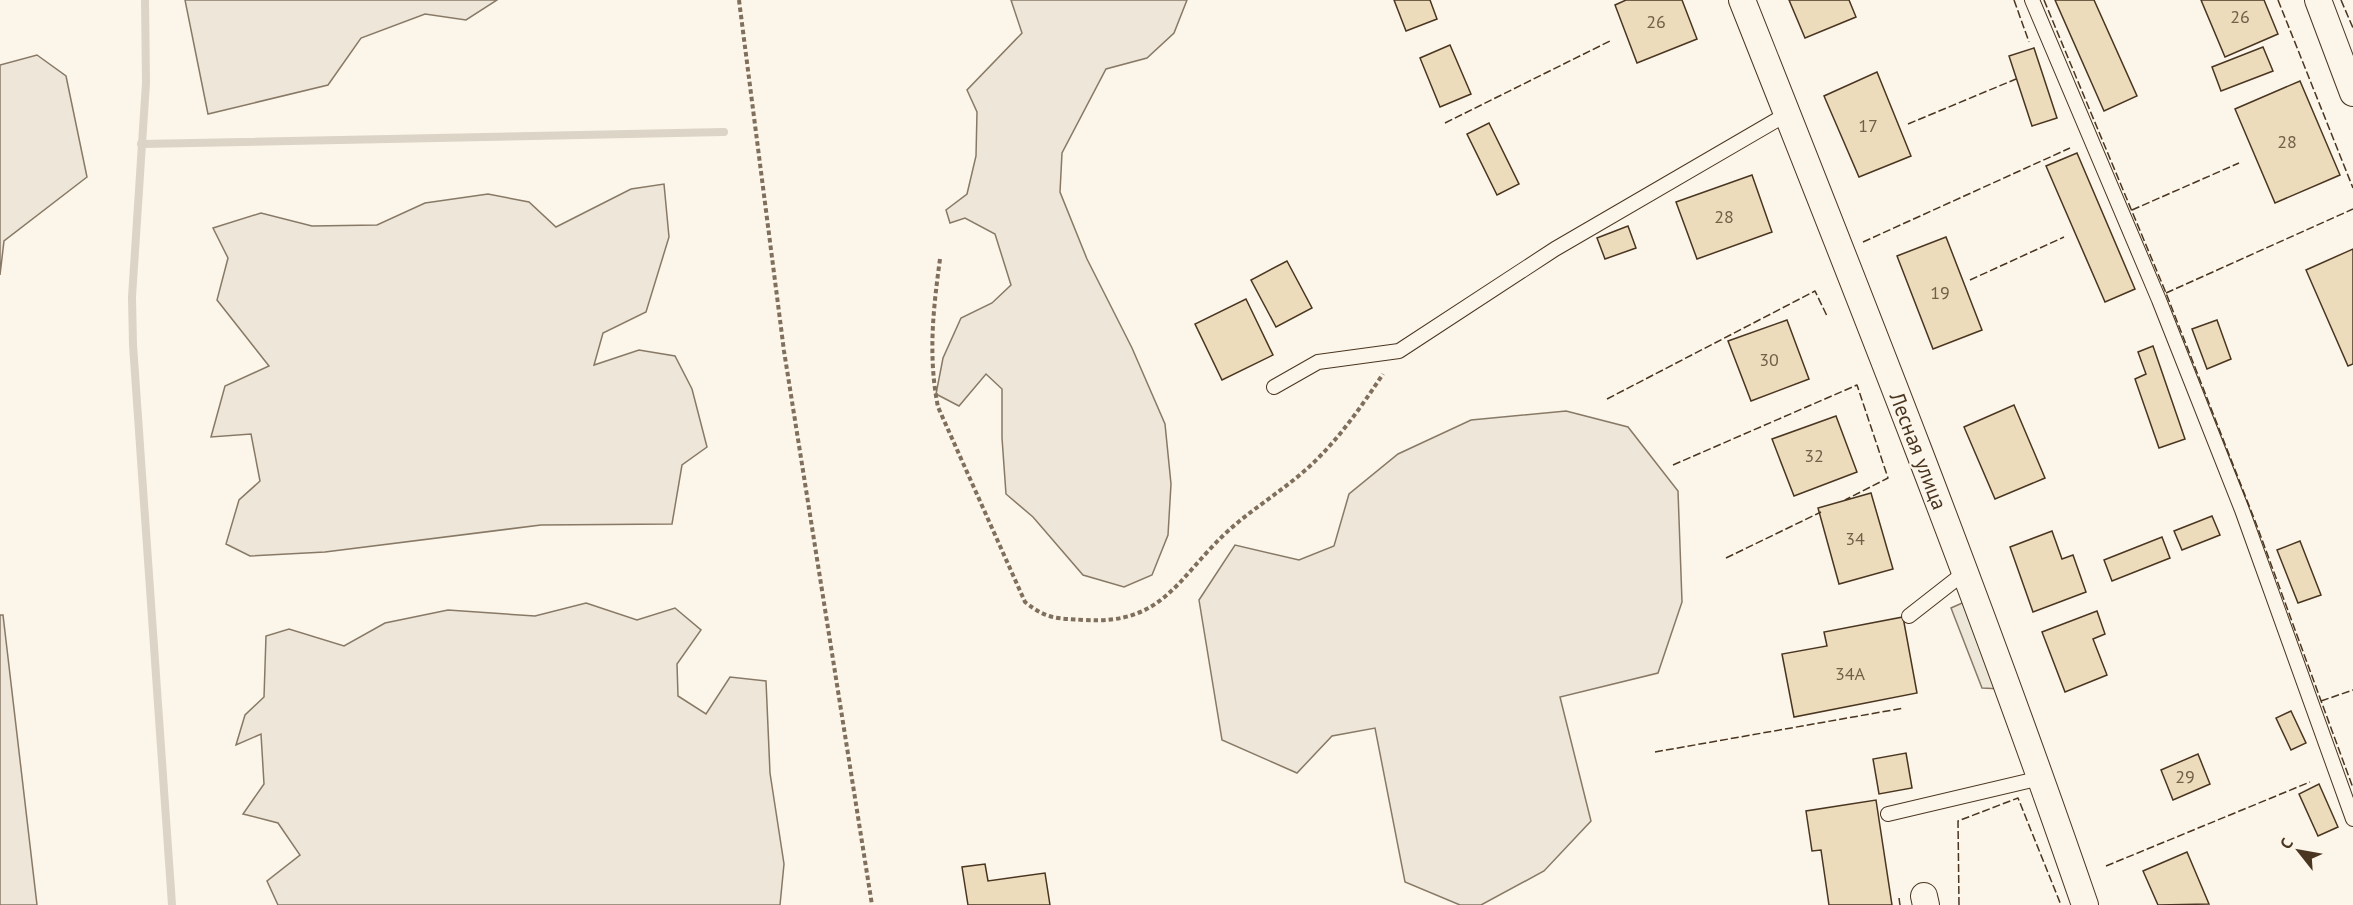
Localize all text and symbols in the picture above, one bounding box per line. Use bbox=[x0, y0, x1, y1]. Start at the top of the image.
house number: 26 bbox=[2230, 5, 2250, 28]
house number: 26 bbox=[1646, 10, 1666, 33]
house number: 17 bbox=[1858, 114, 1878, 137]
house number: 28 bbox=[2277, 130, 2297, 153]
house number: 28 bbox=[1714, 205, 1734, 228]
house number: 19 bbox=[1930, 281, 1950, 304]
house number: 30 bbox=[1759, 348, 1779, 371]
street label: Лесная улица bbox=[1883, 387, 1953, 513]
house number: 32 bbox=[1804, 444, 1824, 467]
house number: 34 bbox=[1845, 527, 1865, 550]
house number: 34А bbox=[1835, 662, 1866, 685]
house number: 29 bbox=[2175, 765, 2195, 788]
north arrow bbox=[2269, 821, 2329, 881]
text: С bbox=[2275, 834, 2297, 852]

